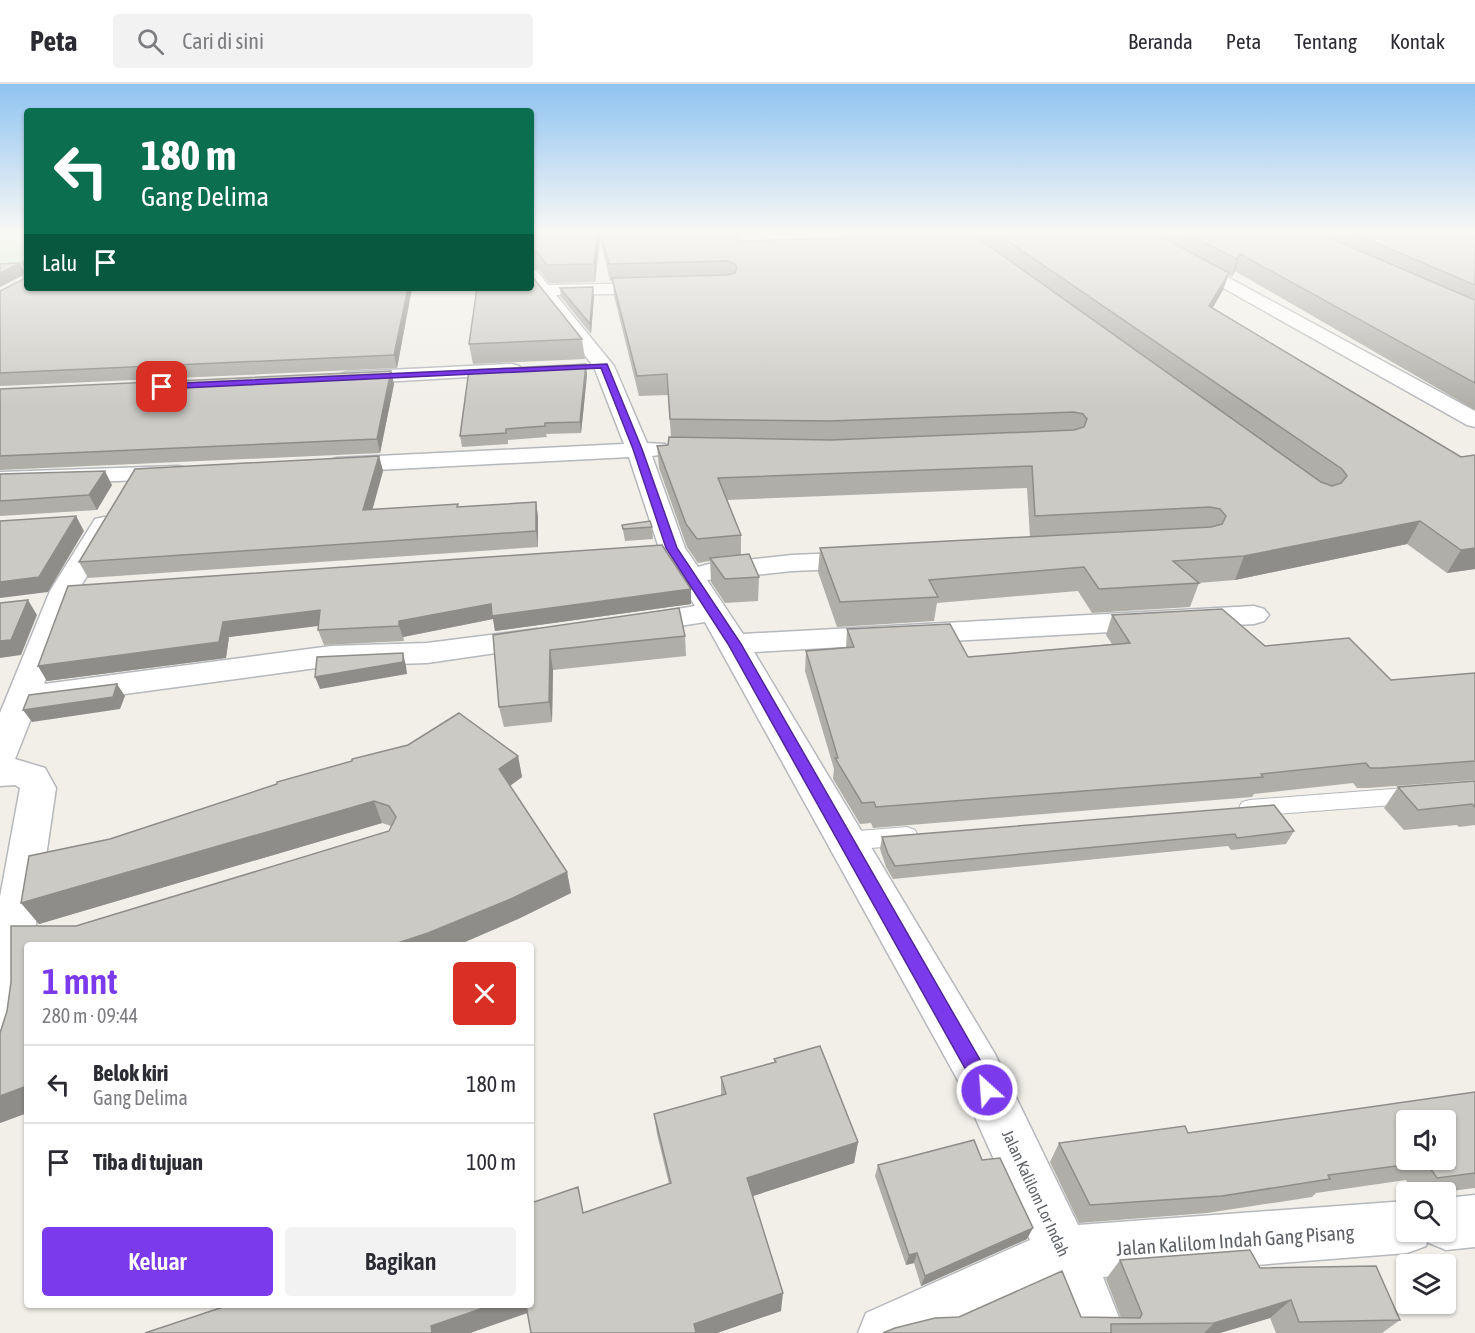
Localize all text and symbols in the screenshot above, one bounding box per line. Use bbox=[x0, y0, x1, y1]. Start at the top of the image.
search box bbox=[113, 14, 533, 68]
text: Peta bbox=[30, 25, 77, 57]
icon: search bbox=[134, 25, 167, 58]
text: Cari di sini bbox=[182, 28, 264, 54]
text: Beranda bbox=[1128, 29, 1193, 53]
text: Peta bbox=[1226, 29, 1261, 53]
text: Tentang bbox=[1294, 29, 1357, 53]
text: Kontak bbox=[1390, 29, 1445, 53]
text: 180 m bbox=[141, 131, 236, 179]
icon: left bbox=[42, 132, 120, 210]
text: Gang Delima bbox=[141, 181, 269, 212]
icon: arrive bbox=[89, 246, 122, 279]
text: Lalu bbox=[42, 250, 77, 276]
pin bbox=[136, 361, 187, 412]
icon: arrive bbox=[145, 370, 178, 403]
text: 1 mnt bbox=[42, 960, 118, 1002]
button: close bbox=[453, 962, 516, 1025]
text: 280 m · 09:44 bbox=[42, 1004, 138, 1027]
position arrow bbox=[955, 1058, 1019, 1122]
text: Belok kiri bbox=[93, 1060, 168, 1086]
icon: left bbox=[42, 1068, 75, 1101]
text: 180 m bbox=[466, 1071, 516, 1097]
text: Gang Delima bbox=[93, 1086, 188, 1109]
map controls bbox=[1396, 1110, 1456, 1314]
button: sound bbox=[1396, 1110, 1456, 1170]
street label: Jalan Kalilom Lor Indah bbox=[999, 1127, 1073, 1259]
icon: arrive bbox=[42, 1146, 75, 1179]
text: Tiba di tujuan bbox=[93, 1149, 203, 1175]
text: 100 m bbox=[466, 1149, 516, 1175]
button: search bbox=[1396, 1182, 1456, 1242]
street label: Jalan Kalilom Indah Gang Pisang bbox=[1115, 1220, 1355, 1260]
button: Keluar bbox=[42, 1227, 273, 1296]
button: Bagikan bbox=[285, 1227, 516, 1296]
button: layers bbox=[1396, 1254, 1456, 1314]

